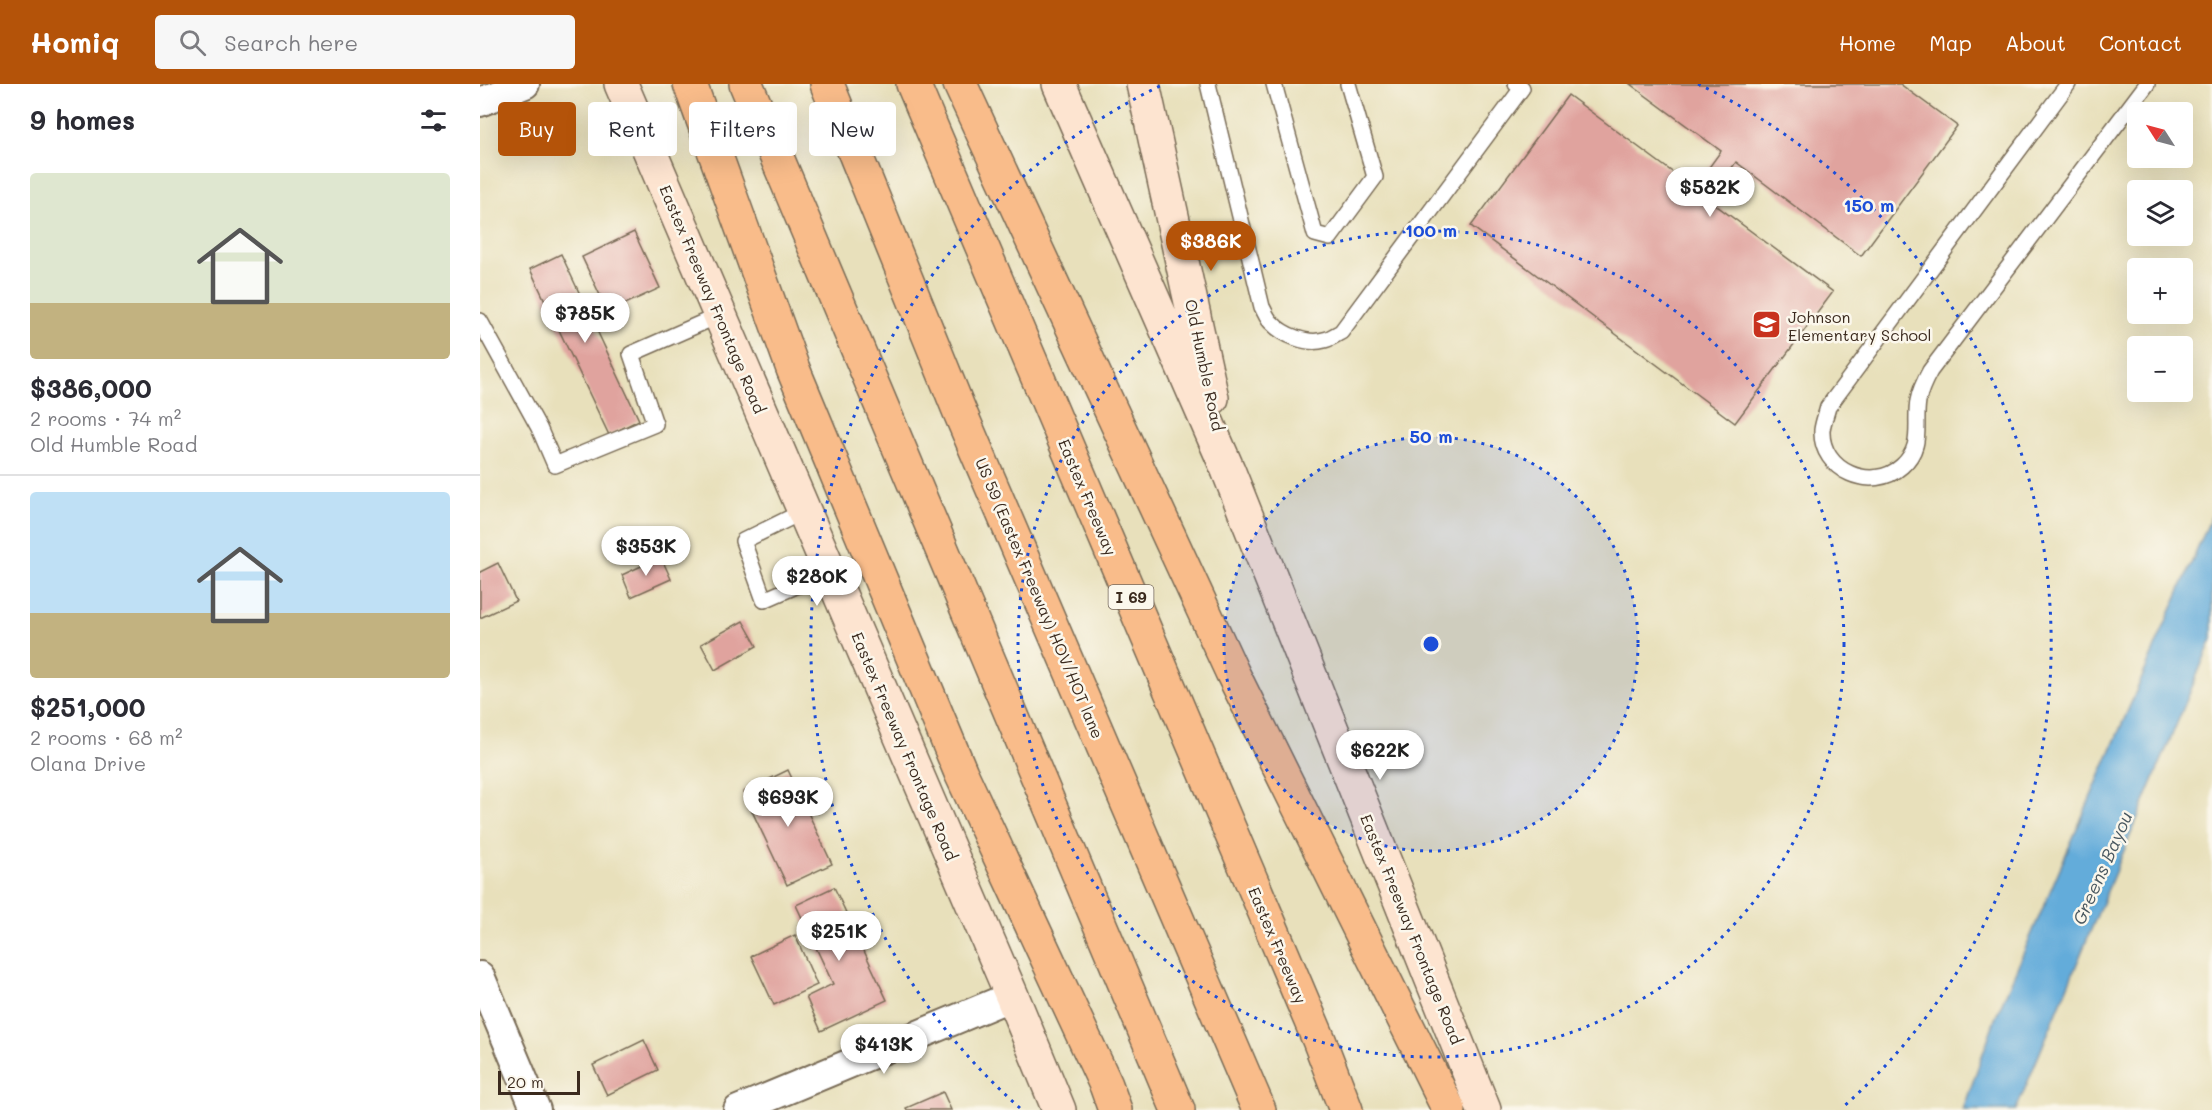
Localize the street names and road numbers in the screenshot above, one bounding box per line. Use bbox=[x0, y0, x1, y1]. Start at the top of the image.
street label: Eastex Freeway Frontage Road bbox=[655, 182, 771, 416]
street label: Old Humble Road bbox=[1181, 297, 1229, 433]
street label: Eastex Freeway bbox=[1054, 436, 1122, 558]
street label: US 59 (Eastex Freeway) HOV/HOT lane bbox=[971, 454, 1109, 742]
road number: I 69 bbox=[1108, 585, 1154, 609]
street label: Eastex Freeway Frontage Road bbox=[847, 629, 963, 863]
street label: Eastex Freeway Frontage Road bbox=[1356, 811, 1468, 1047]
street label: Eastex Freeway bbox=[1244, 884, 1312, 1006]

